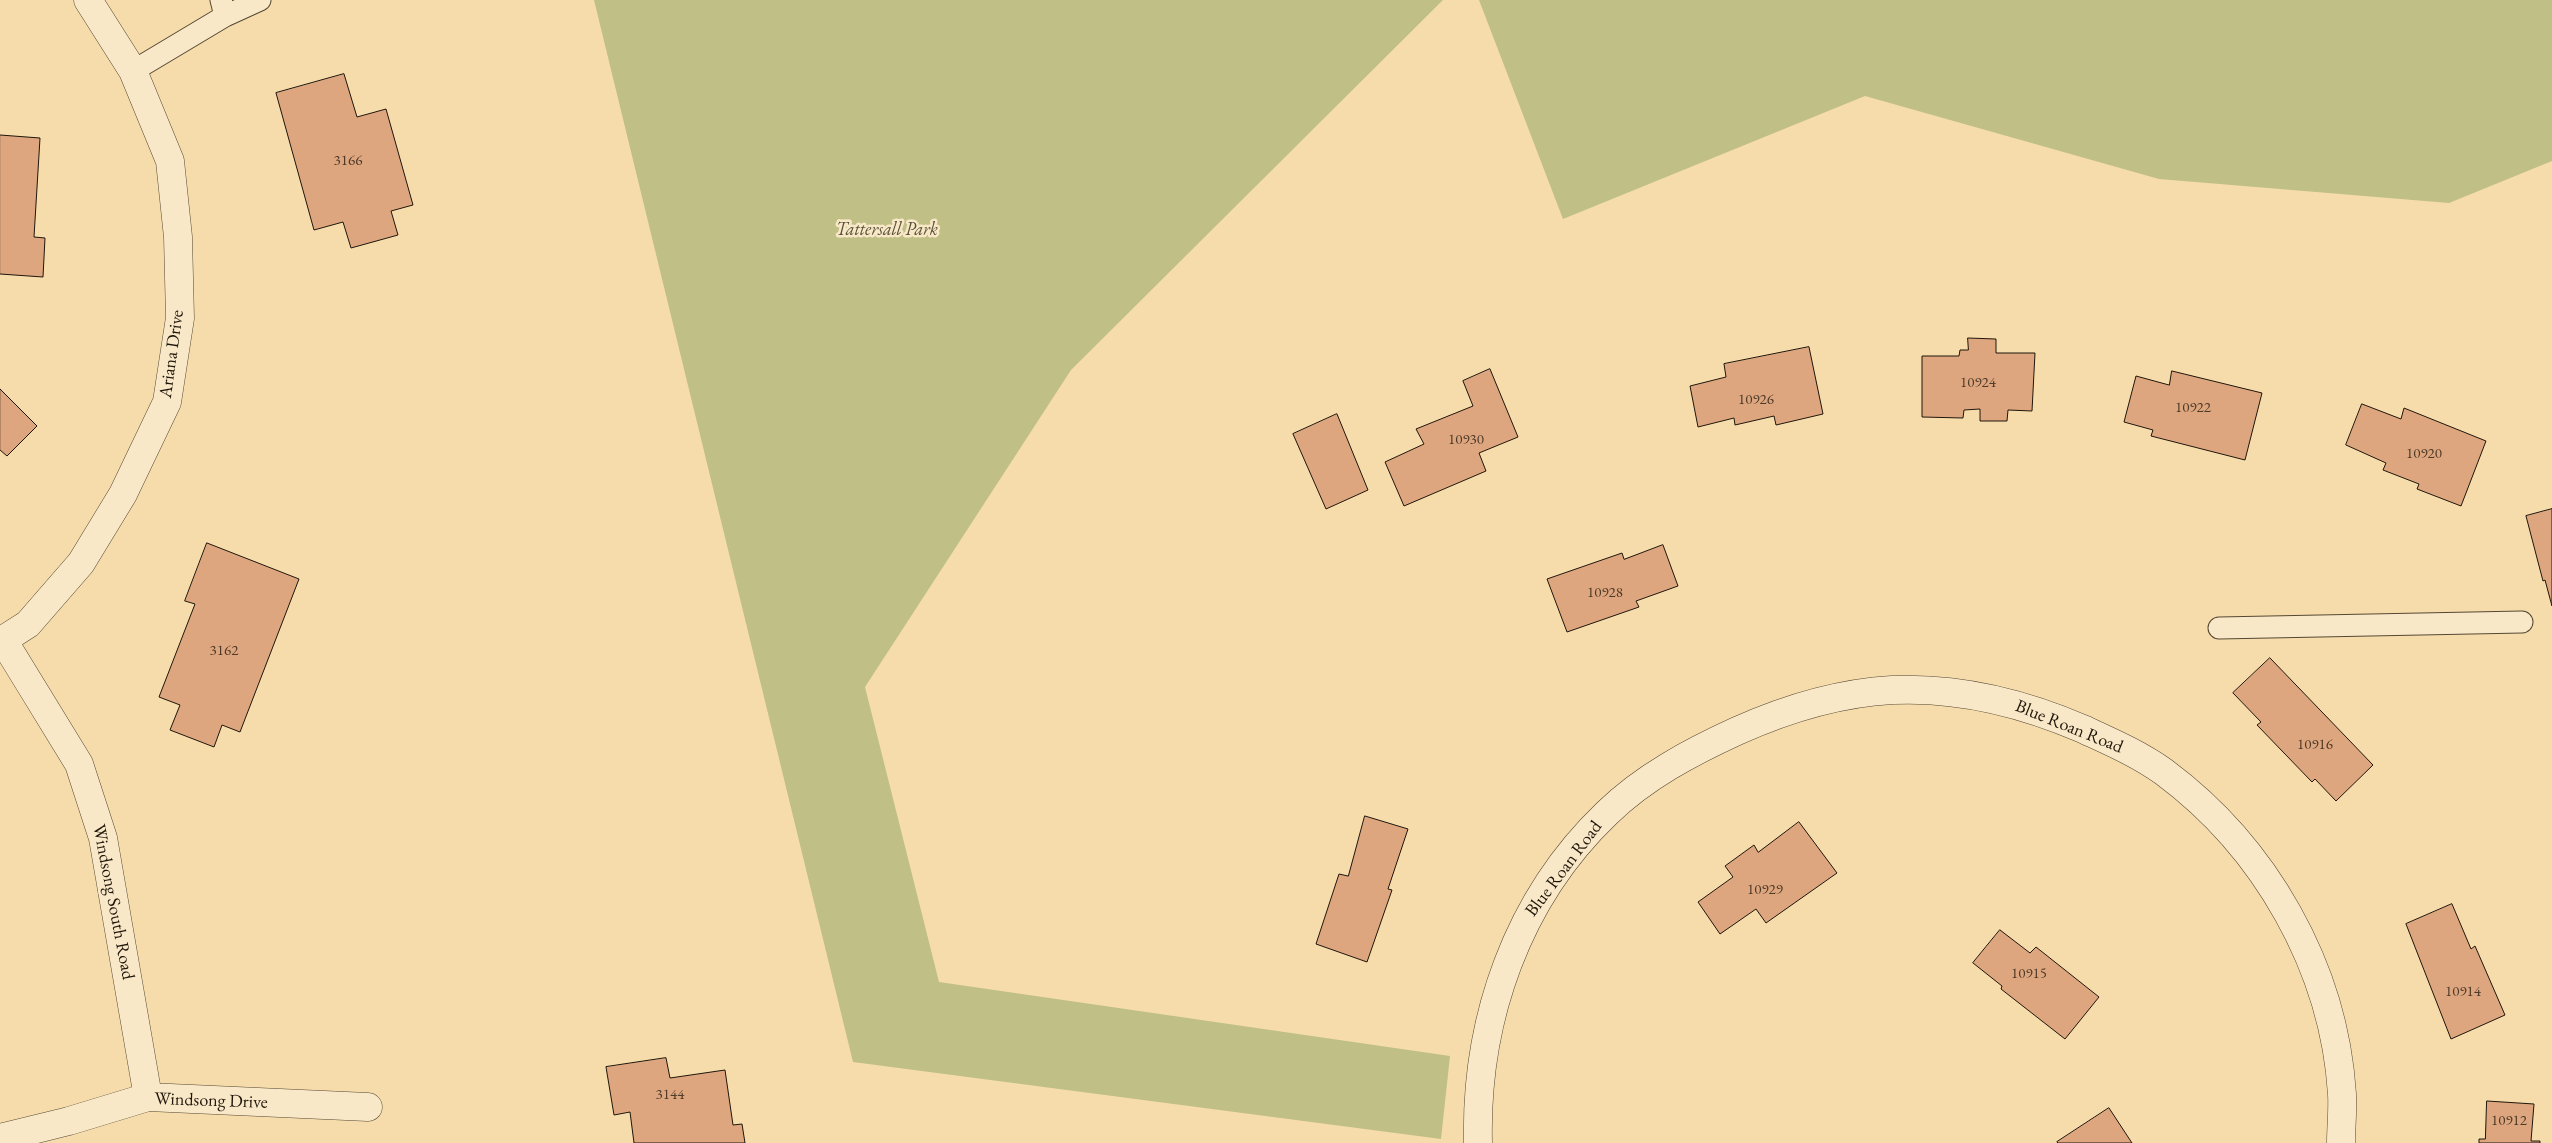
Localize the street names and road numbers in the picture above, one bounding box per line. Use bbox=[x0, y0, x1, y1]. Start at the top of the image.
street label: Ariana Drive bbox=[155, 309, 189, 399]
street label: Blue Roan Road bbox=[2012, 696, 2126, 758]
street label: Blue Roan Road bbox=[1521, 817, 1607, 921]
street label: Windsong South Road bbox=[87, 823, 139, 981]
street label: Windsong Drive bbox=[154, 1088, 268, 1114]

